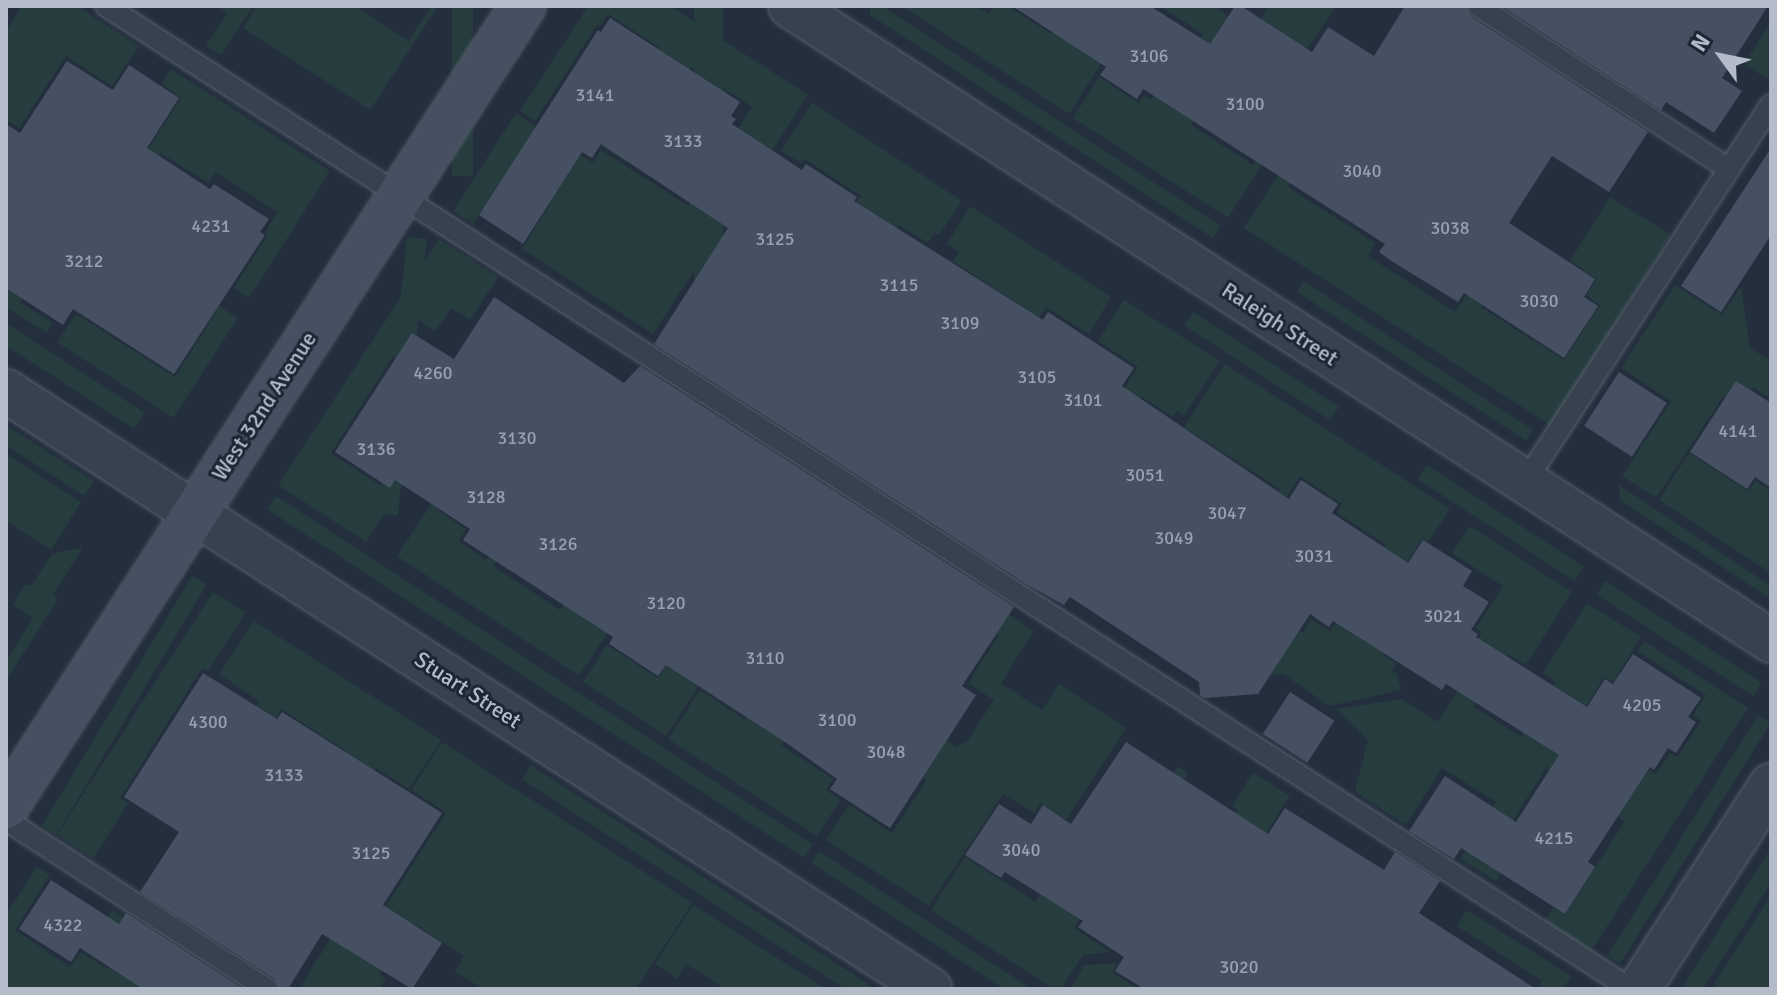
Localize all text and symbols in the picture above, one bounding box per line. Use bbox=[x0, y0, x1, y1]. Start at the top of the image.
north arrow bbox=[1681, 16, 1761, 96]
text: N bbox=[1685, 29, 1716, 56]
house number: 3106 bbox=[1130, 45, 1168, 67]
house number: 3141 bbox=[576, 84, 614, 106]
house number: 3100 bbox=[1226, 93, 1264, 115]
house number: 3133 bbox=[664, 130, 702, 152]
house number: 3040 bbox=[1343, 160, 1381, 182]
house number: 4231 bbox=[192, 215, 230, 237]
house number: 3038 bbox=[1431, 217, 1469, 239]
house number: 3125 bbox=[756, 228, 794, 250]
house number: 3212 bbox=[65, 250, 103, 272]
house number: 3115 bbox=[880, 274, 918, 296]
street label: Raleigh Street bbox=[1217, 277, 1343, 371]
house number: 3030 bbox=[1520, 290, 1558, 312]
house number: 3109 bbox=[941, 312, 979, 334]
street label: West 32nd Avenue bbox=[206, 327, 322, 485]
house number: 4260 bbox=[414, 362, 452, 384]
house number: 3105 bbox=[1018, 366, 1056, 388]
house number: 3101 bbox=[1064, 389, 1102, 411]
house number: 4141 bbox=[1719, 420, 1757, 442]
house number: 3130 bbox=[498, 427, 536, 449]
house number: 3136 bbox=[357, 438, 395, 460]
house number: 3051 bbox=[1126, 464, 1164, 486]
house number: 3128 bbox=[467, 486, 505, 508]
house number: 3047 bbox=[1208, 502, 1246, 524]
house number: 3049 bbox=[1155, 527, 1193, 549]
house number: 3126 bbox=[539, 533, 577, 555]
house number: 3031 bbox=[1295, 545, 1333, 567]
house number: 3120 bbox=[647, 592, 685, 614]
house number: 3021 bbox=[1424, 605, 1462, 627]
street label: Stuart Street bbox=[410, 646, 526, 734]
house number: 3110 bbox=[746, 647, 784, 669]
house number: 4205 bbox=[1623, 694, 1661, 716]
house number: 3100 bbox=[818, 709, 856, 731]
house number: 4300 bbox=[189, 711, 227, 733]
house number: 3048 bbox=[867, 741, 905, 763]
house number: 3133 bbox=[265, 764, 303, 786]
house number: 4215 bbox=[1535, 827, 1573, 849]
house number: 3040 bbox=[1002, 839, 1040, 861]
house number: 3125 bbox=[352, 842, 390, 864]
house number: 4322 bbox=[44, 914, 82, 936]
house number: 3020 bbox=[1220, 956, 1258, 978]

